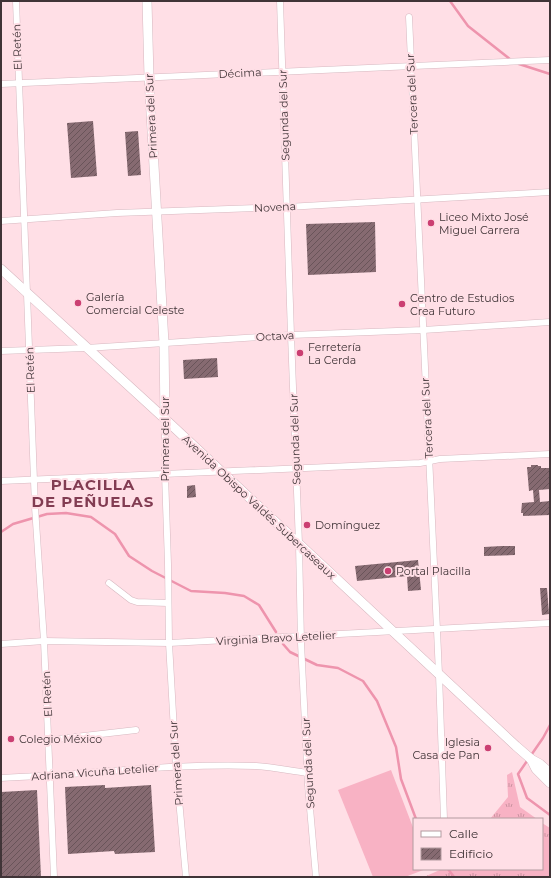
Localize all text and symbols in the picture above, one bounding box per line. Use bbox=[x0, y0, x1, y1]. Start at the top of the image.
street label: El Retén bbox=[9, 24, 25, 70]
street label: Tercera del Sur bbox=[403, 53, 421, 135]
street label: Décima bbox=[218, 65, 262, 81]
street label: Segunda del Sur bbox=[275, 69, 293, 161]
street label: Primera del Sur bbox=[142, 73, 160, 159]
street label: Novena bbox=[254, 199, 296, 215]
place label: Liceo Mixto José Miguel Carrera bbox=[439, 210, 529, 237]
marker: Liceo Mixto José Miguel Carrera bbox=[426, 218, 436, 228]
place label: Galería Comercial Celeste bbox=[86, 290, 185, 317]
place label: Centro de Estudios Crea Futuro bbox=[410, 291, 515, 318]
marker: Galería Comercial Celeste bbox=[73, 298, 83, 308]
marker: Centro de Estudios Crea Futuro bbox=[397, 299, 407, 309]
street label: Octava bbox=[255, 328, 295, 344]
place label: Ferretería La Cerda bbox=[308, 340, 361, 367]
street label: El Retén bbox=[22, 347, 38, 393]
marker: Ferretería La Cerda bbox=[295, 348, 305, 358]
street label: Tercera del Sur bbox=[418, 377, 436, 459]
street label: Segunda del Sur bbox=[286, 393, 304, 485]
street label: Primera del Sur bbox=[158, 396, 172, 482]
street label: Avenida Obispo Valdés Subercaseaux bbox=[179, 432, 339, 582]
district label: PLACILLA DE PEÑUELAS bbox=[32, 475, 154, 511]
place label: Domínguez bbox=[315, 518, 381, 532]
marker: Domínguez bbox=[302, 520, 312, 530]
place label: Portal Placilla bbox=[396, 564, 471, 578]
marker: Portal Placilla bbox=[383, 566, 393, 576]
street label: Virginia Bravo Letelier bbox=[216, 628, 336, 648]
street label: El Retén bbox=[39, 671, 55, 717]
street label: Segunda del Sur bbox=[299, 717, 317, 809]
street label: Primera del Sur bbox=[166, 720, 186, 806]
place label: Colegio México bbox=[19, 732, 102, 746]
marker: Colegio México bbox=[6, 734, 16, 744]
place label: Iglesia Casa de Pan bbox=[412, 735, 480, 762]
marker: Iglesia Casa de Pan bbox=[483, 743, 493, 753]
street label: Adriana Vicuña Letelier bbox=[31, 761, 159, 783]
legend bbox=[413, 818, 543, 870]
text: Calle bbox=[449, 826, 478, 841]
text: Edificio bbox=[449, 846, 493, 861]

